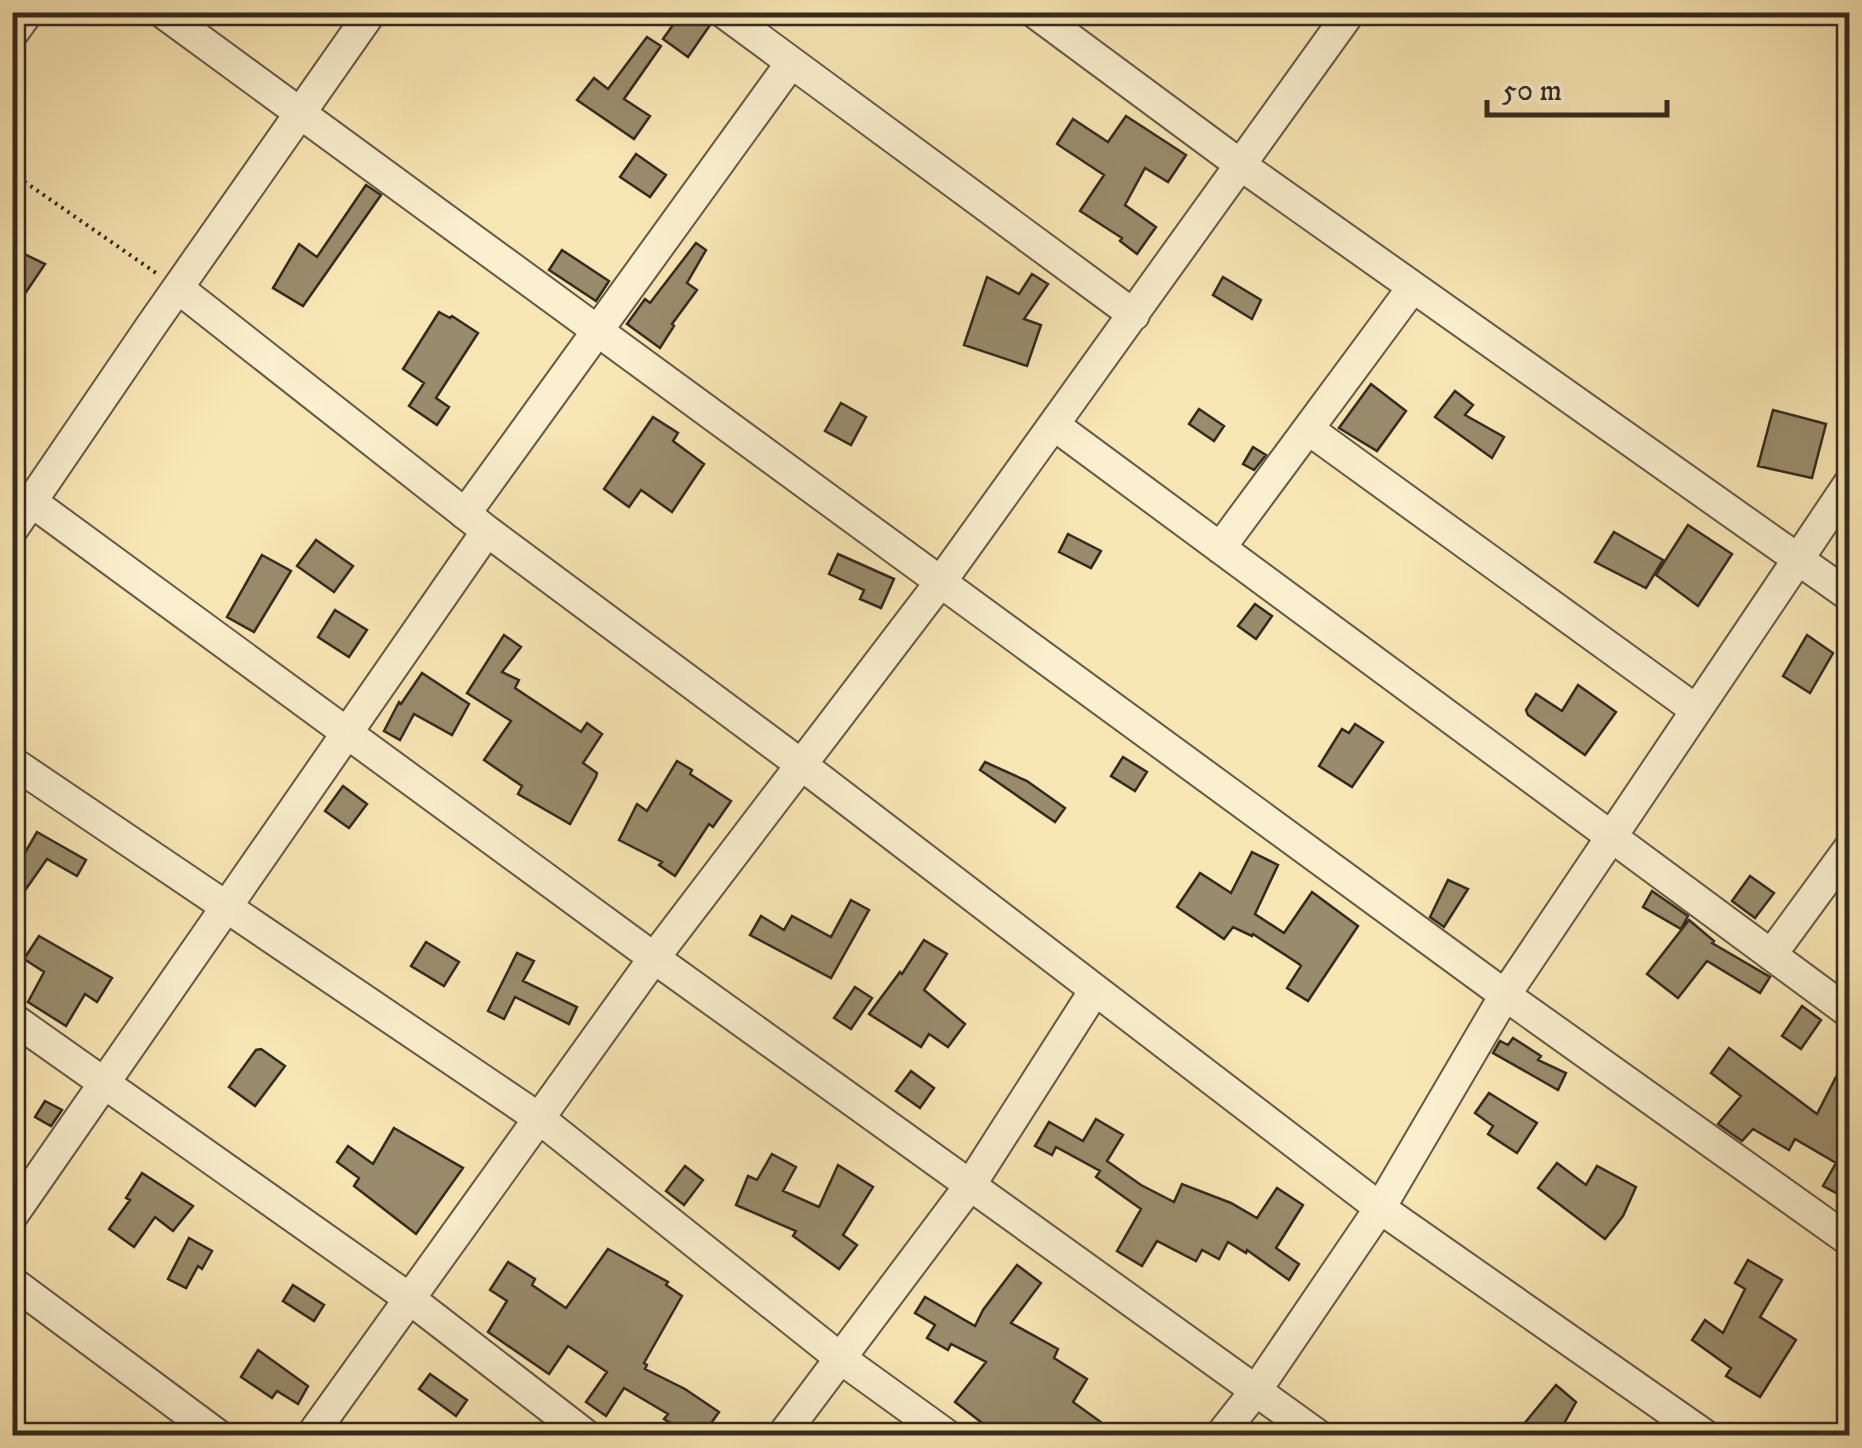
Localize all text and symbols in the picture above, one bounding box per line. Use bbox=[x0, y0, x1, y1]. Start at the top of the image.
scale bar bbox=[1487, 55, 1667, 117]
text: 50 m bbox=[1502, 73, 1562, 110]

